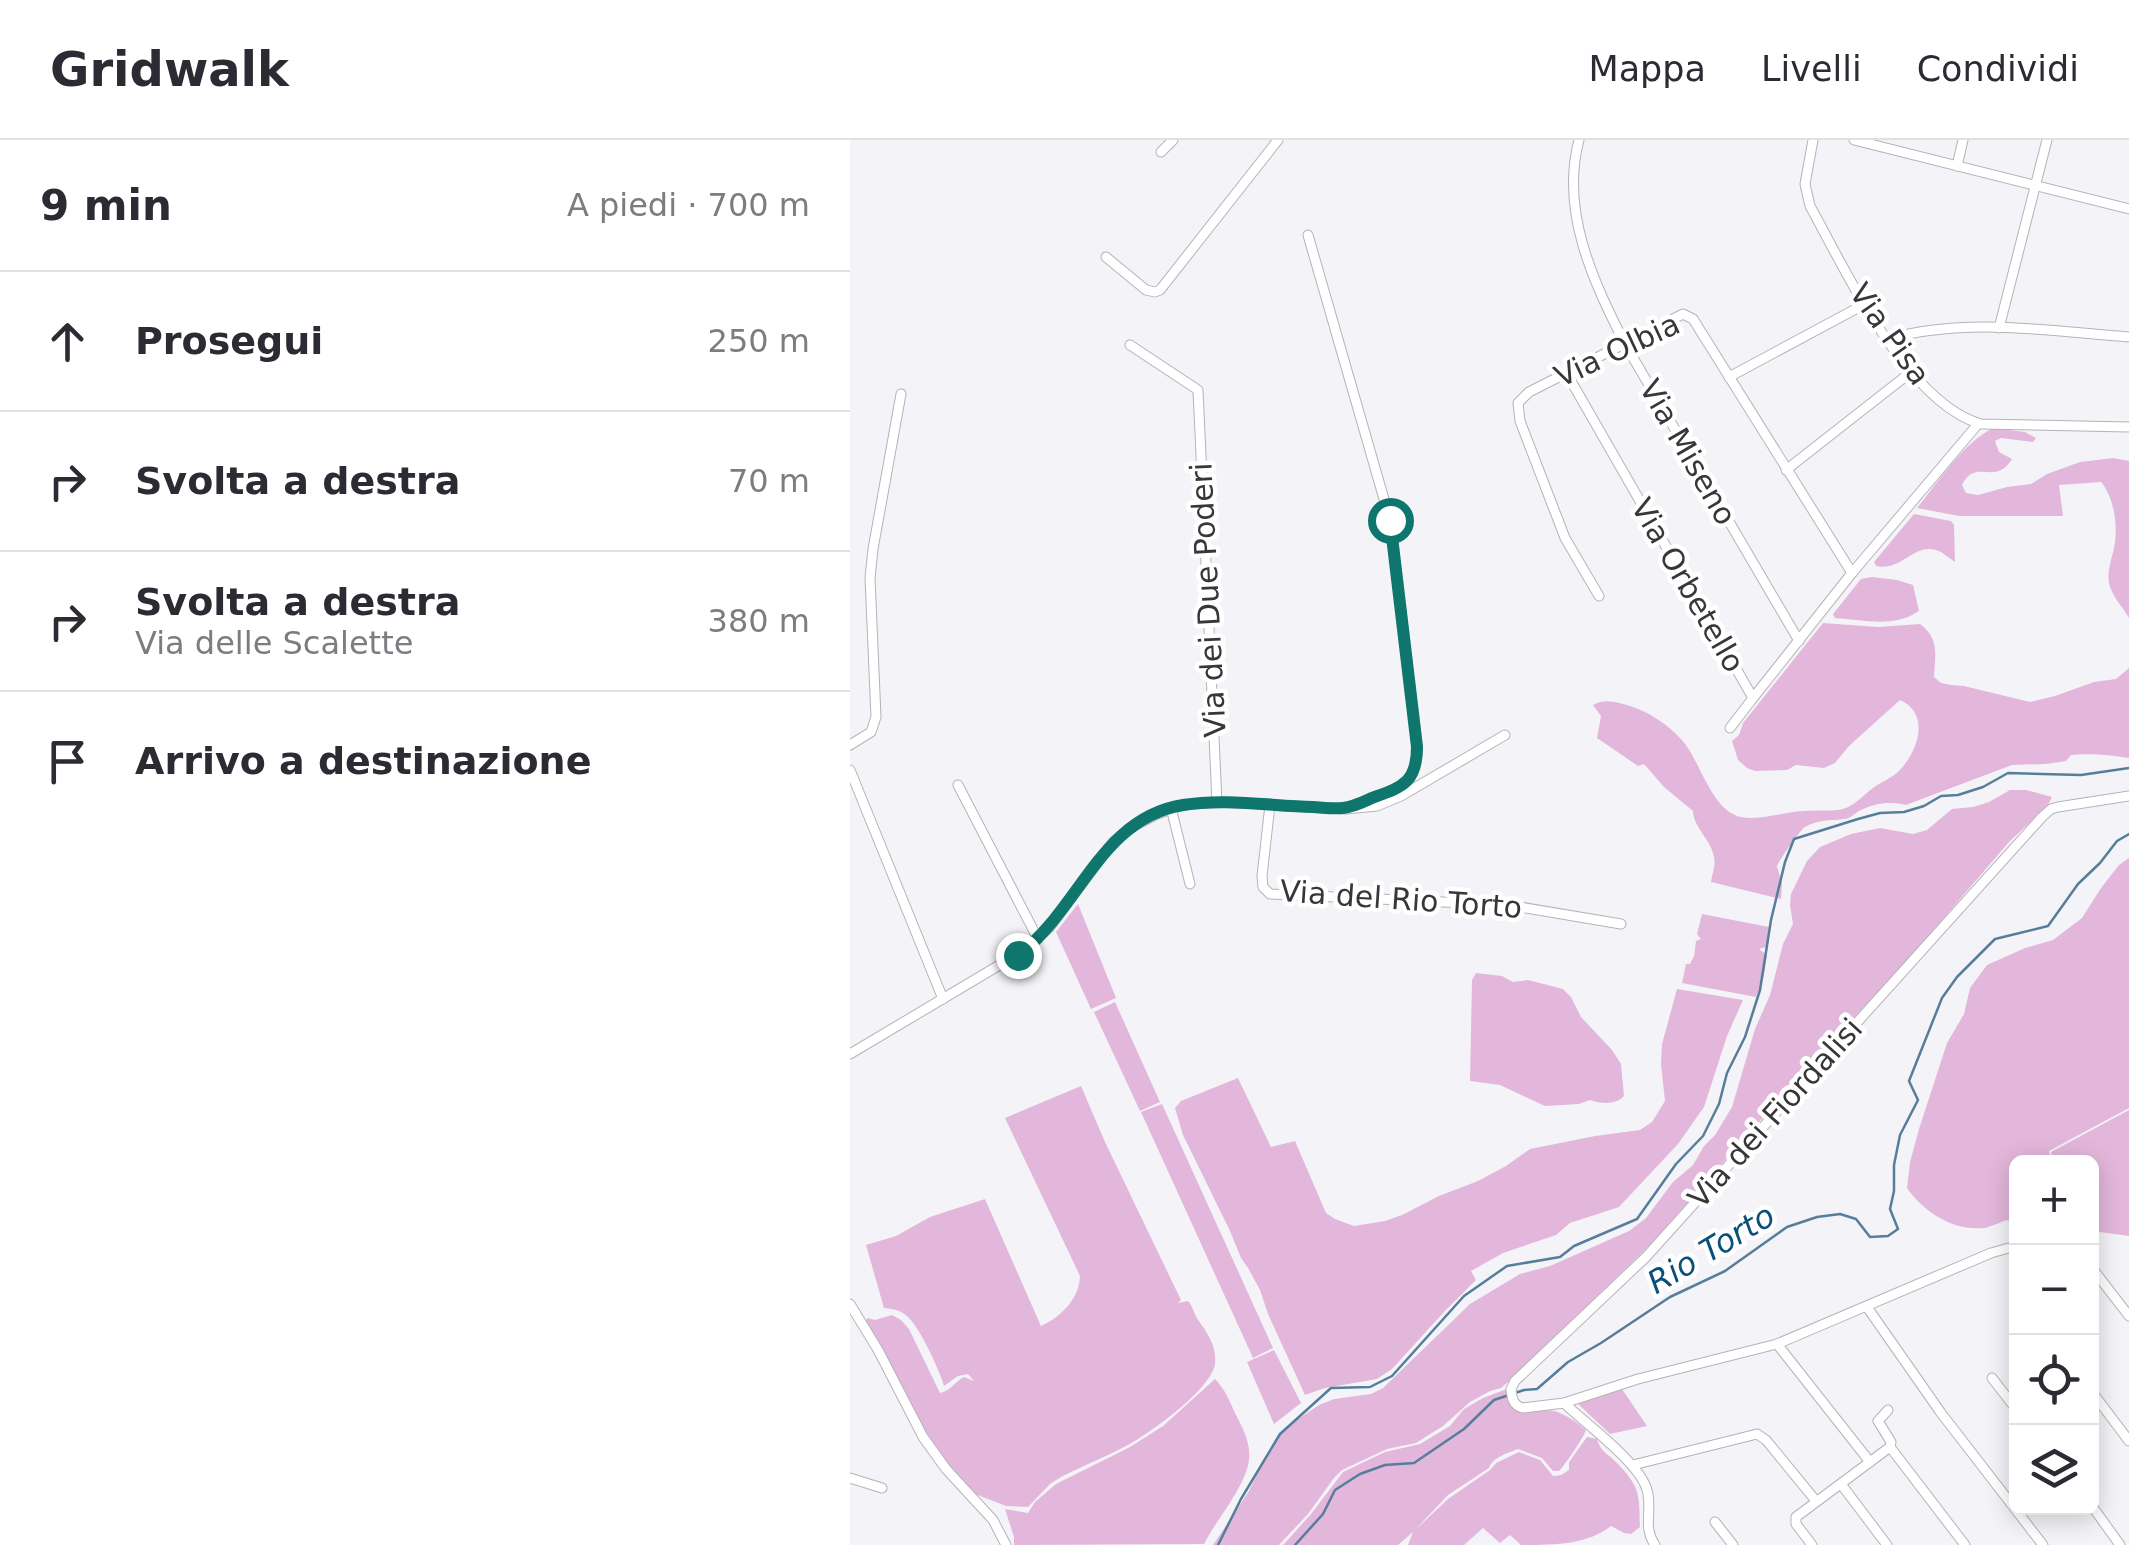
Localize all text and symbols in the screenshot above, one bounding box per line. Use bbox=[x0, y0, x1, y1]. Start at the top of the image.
text: Gridwalk bbox=[50, 41, 289, 97]
text: Mappa bbox=[1588, 49, 1706, 89]
text: Livelli bbox=[1761, 49, 1862, 89]
text: Condividi bbox=[1917, 49, 2079, 89]
text: 9 min bbox=[40, 181, 172, 230]
text: A piedi · 700 m bbox=[567, 186, 810, 224]
street label: Via Pisa bbox=[1842, 276, 1938, 392]
street label: Via Olbia bbox=[1549, 306, 1685, 394]
icon: ahead bbox=[40, 314, 95, 369]
text: Prosegui bbox=[135, 319, 323, 363]
text: 250 m bbox=[708, 322, 810, 360]
street label: Via Miseno bbox=[1632, 373, 1744, 531]
icon: right bbox=[40, 454, 95, 509]
text: Svolta a destra bbox=[135, 459, 460, 503]
text: 70 m bbox=[728, 462, 810, 500]
street label: Via dei Due Poderi bbox=[1183, 462, 1233, 738]
street label: Via Orbetello bbox=[1624, 492, 1752, 678]
route start bbox=[1368, 498, 1414, 544]
text: Svolta a destra bbox=[135, 580, 460, 624]
icon: right bbox=[40, 594, 95, 649]
text: 380 m bbox=[708, 602, 810, 640]
text: Via delle Scalette bbox=[135, 624, 413, 662]
icon: arrive bbox=[40, 734, 95, 789]
text: Arrivo a destinazione bbox=[135, 739, 591, 783]
street label: Via del Rio Torto bbox=[1279, 873, 1523, 925]
route end bbox=[996, 933, 1042, 979]
street label: Via dei Fiordalisi bbox=[1681, 1011, 1869, 1215]
map controls bbox=[2009, 1155, 2099, 1515]
button: + bbox=[2009, 1155, 2099, 1245]
water label: Rio Torto bbox=[1641, 1196, 1781, 1302]
button: − bbox=[2009, 1245, 2099, 1335]
button: locate bbox=[2009, 1335, 2099, 1425]
button: layers bbox=[2009, 1425, 2099, 1515]

